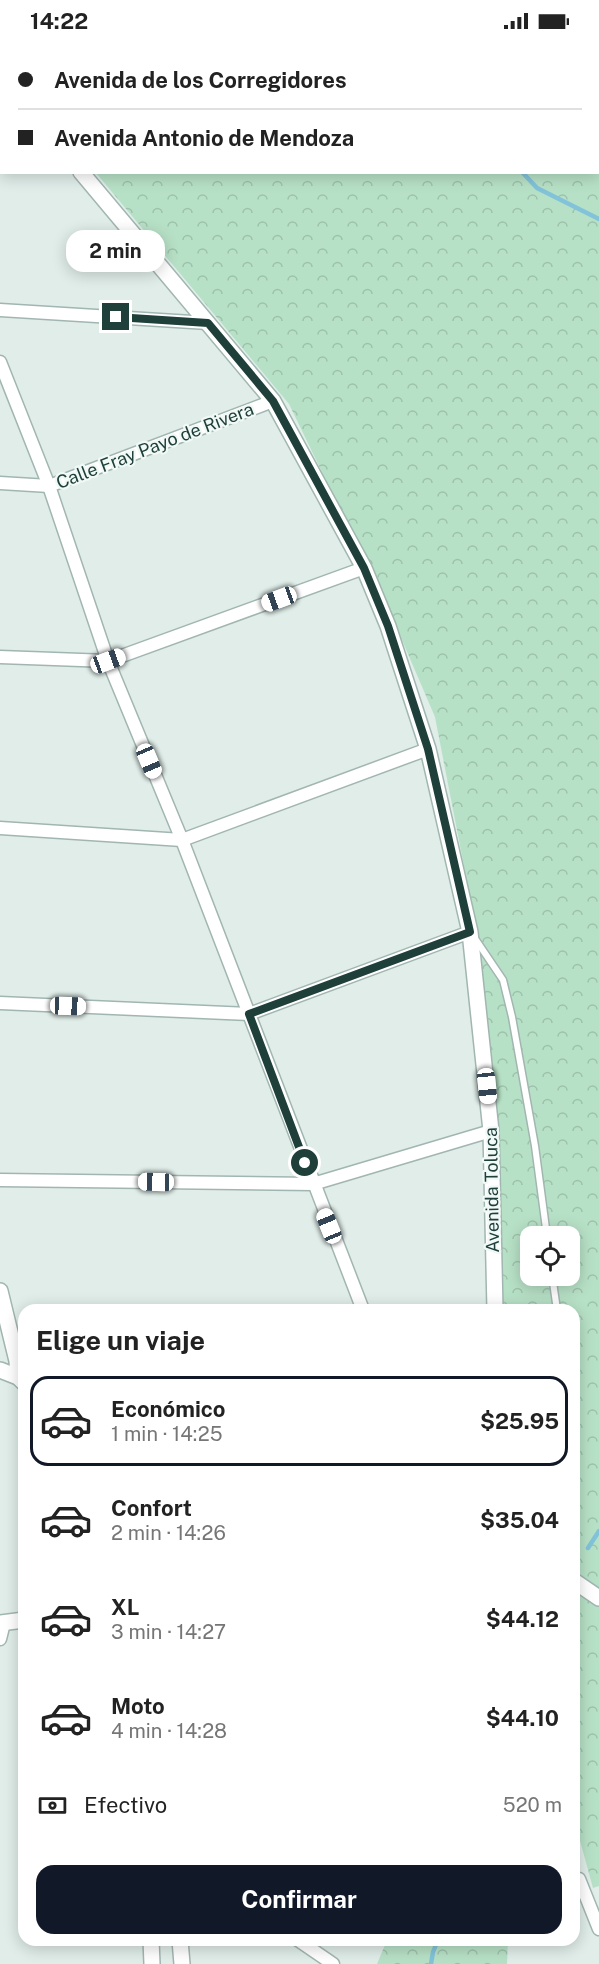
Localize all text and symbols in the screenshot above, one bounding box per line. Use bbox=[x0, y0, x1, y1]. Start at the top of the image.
text: 14:22 bbox=[30, 8, 88, 34]
text: Avenida de los Corregidores bbox=[54, 67, 347, 93]
text: Avenida Antonio de Mendoza bbox=[54, 125, 354, 151]
callout: 2 min bbox=[66, 230, 166, 272]
text: 2 min bbox=[89, 239, 142, 263]
route end bbox=[102, 303, 129, 330]
street label: Calle Fray Payo de Rivera bbox=[53, 398, 257, 493]
car bbox=[259, 584, 299, 614]
car bbox=[88, 646, 128, 676]
car bbox=[134, 741, 164, 781]
car bbox=[50, 996, 86, 1016]
car bbox=[476, 1067, 498, 1105]
street label: Avenida Toluca bbox=[480, 1127, 503, 1253]
route start bbox=[291, 1149, 318, 1176]
car bbox=[138, 1173, 174, 1191]
car bbox=[314, 1206, 344, 1246]
map controls bbox=[520, 1226, 580, 1286]
button: locate bbox=[520, 1226, 580, 1286]
text: Elige un viaje bbox=[36, 1324, 205, 1356]
icon: car bbox=[39, 1394, 93, 1448]
text: Económico bbox=[111, 1396, 226, 1422]
text: $25.95 bbox=[480, 1408, 559, 1434]
text: 1 min · 14:25 bbox=[111, 1422, 222, 1446]
icon: car bbox=[39, 1493, 93, 1547]
text: Confort bbox=[111, 1495, 192, 1521]
text: $35.04 bbox=[480, 1507, 559, 1533]
text: 2 min · 14:26 bbox=[111, 1521, 226, 1545]
icon: car bbox=[39, 1592, 93, 1646]
text: XL bbox=[111, 1594, 139, 1620]
text: $44.12 bbox=[486, 1606, 559, 1632]
text: 3 min · 14:27 bbox=[111, 1620, 226, 1644]
icon: car bbox=[39, 1691, 93, 1745]
text: Moto bbox=[111, 1693, 165, 1719]
text: $44.10 bbox=[486, 1705, 559, 1731]
text: 4 min · 14:28 bbox=[111, 1719, 227, 1743]
icon: cash bbox=[36, 1789, 69, 1822]
text: Efectivo bbox=[84, 1792, 167, 1818]
text: 520 m bbox=[503, 1793, 562, 1817]
button: Confirmar bbox=[36, 1865, 562, 1934]

